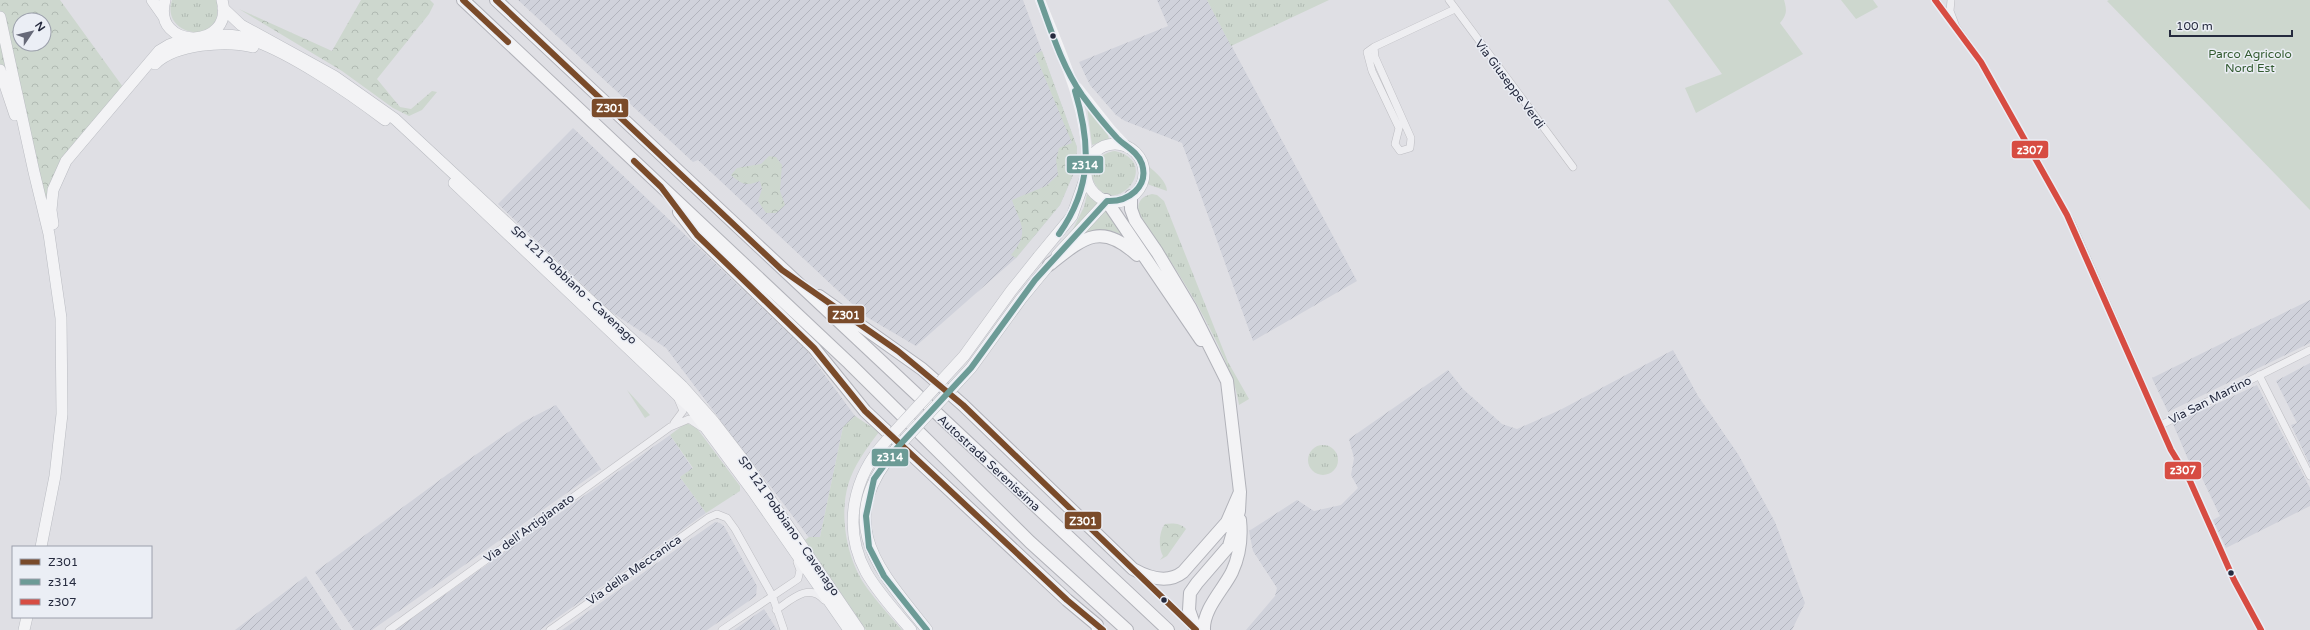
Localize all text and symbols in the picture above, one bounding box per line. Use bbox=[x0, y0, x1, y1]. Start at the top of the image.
north arrow bbox=[12, 12, 52, 52]
scale bar bbox=[2170, 12, 2292, 38]
text: N bbox=[32, 19, 48, 34]
text: 100 m bbox=[2176, 19, 2213, 33]
unlabelled marker bbox=[1048, 31, 1058, 41]
street label: Via Giuseppe Verdi bbox=[1472, 37, 1548, 131]
park label: Parco Agricolo Nord Est bbox=[2208, 47, 2292, 75]
line badge: Z301 bbox=[591, 98, 629, 118]
text: Z301 bbox=[596, 102, 624, 115]
line badge: z307 bbox=[2011, 140, 2049, 159]
text: z307 bbox=[2017, 144, 2043, 157]
line badge: z314 bbox=[1066, 155, 1104, 174]
text: z314 bbox=[1072, 159, 1098, 172]
street label: SP 121 Pobbiano - Cavenago bbox=[508, 223, 640, 347]
line badge: Z301 bbox=[827, 305, 865, 324]
text: Z301 bbox=[832, 309, 860, 322]
street label: Via San Martino bbox=[2166, 373, 2254, 427]
street label: Autostrada Serenissima bbox=[935, 412, 1043, 514]
line badge: z314 bbox=[871, 448, 909, 467]
text: z314 bbox=[877, 451, 903, 464]
street label: SP 121 Pobbiano - Cavenago bbox=[735, 454, 843, 598]
line badge: z307 bbox=[2164, 461, 2202, 480]
text: z307 bbox=[2170, 464, 2196, 477]
street label: Via dell'Artigianato bbox=[481, 491, 577, 565]
line badge: Z301 bbox=[1064, 511, 1102, 530]
text: Z301 bbox=[1069, 515, 1097, 528]
street label: Via della Meccanica bbox=[584, 532, 684, 608]
legend bbox=[12, 546, 152, 618]
text: Z301 bbox=[48, 555, 78, 569]
unlabelled marker bbox=[2226, 568, 2236, 578]
text: z314 bbox=[48, 575, 77, 589]
text: z307 bbox=[48, 595, 77, 609]
unlabelled marker bbox=[1159, 595, 1169, 605]

